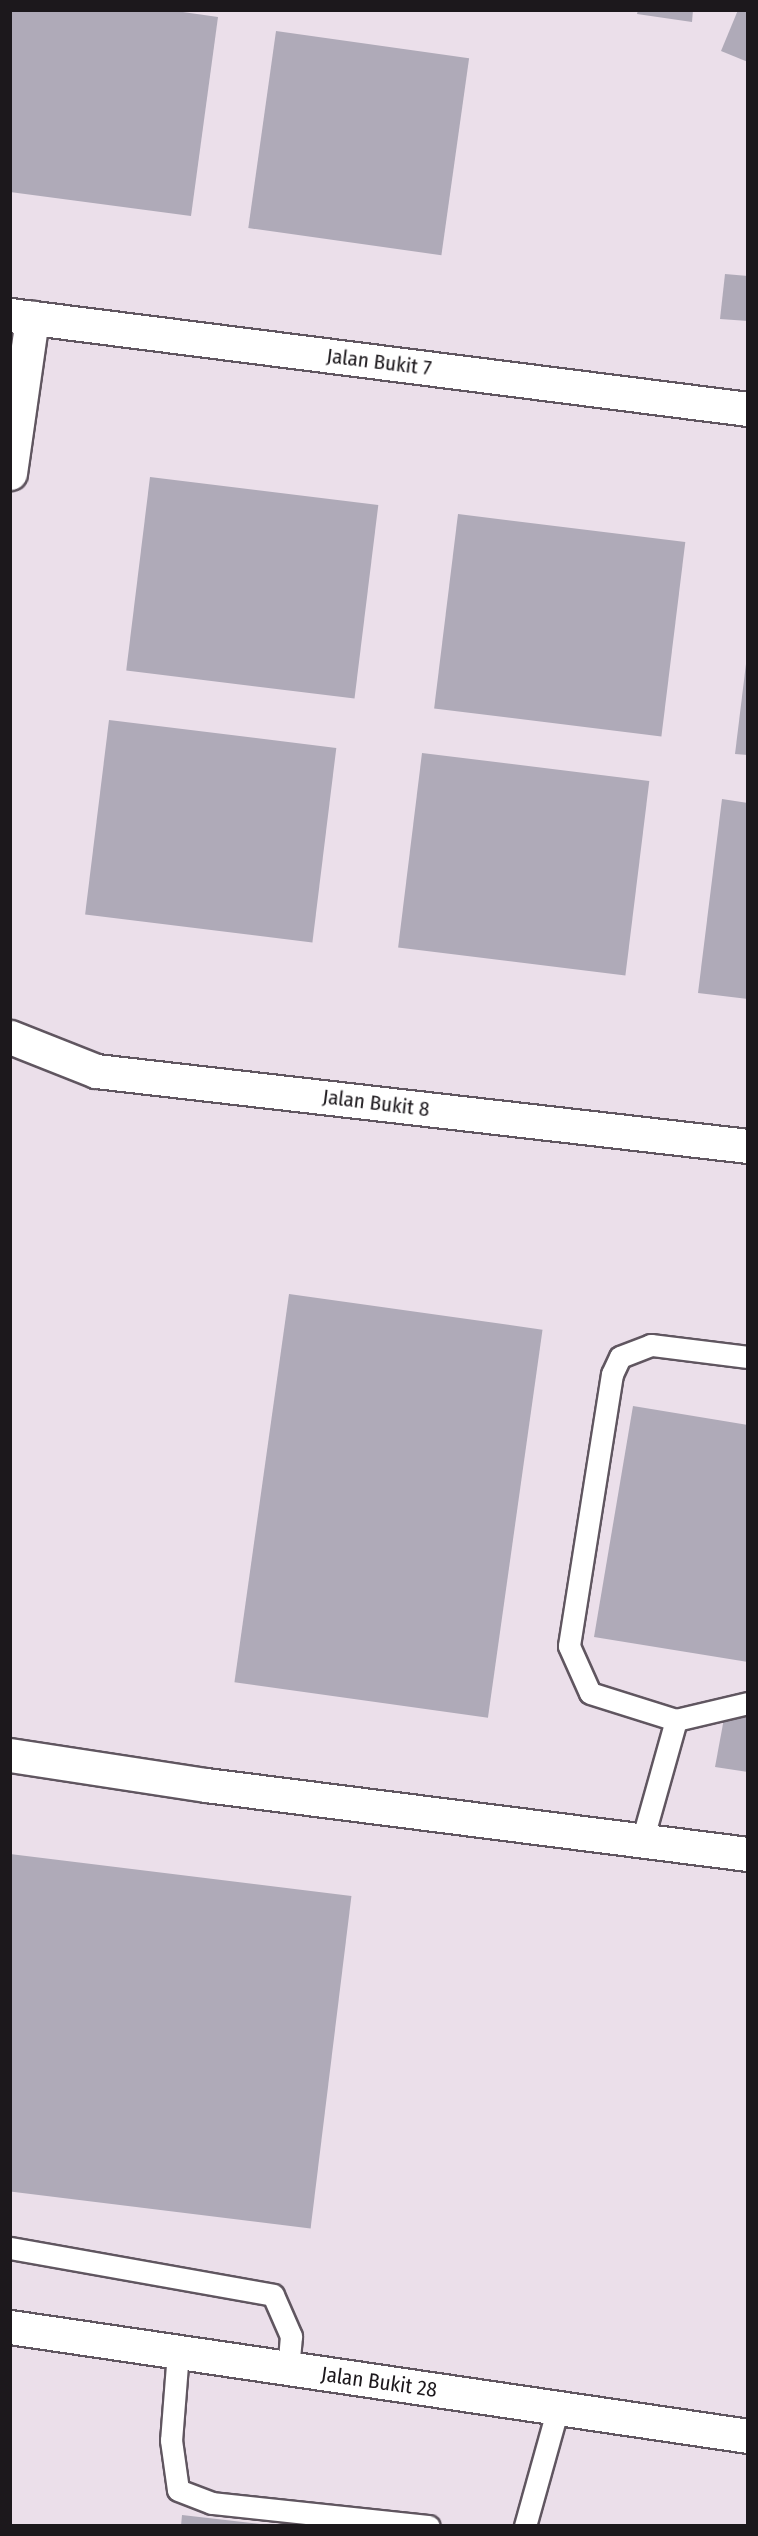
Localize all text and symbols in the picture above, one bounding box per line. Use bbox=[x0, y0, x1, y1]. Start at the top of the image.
street label: Jalan Bukit 7 bbox=[325, 343, 433, 381]
street label: Jalan Bukit 8 bbox=[321, 1084, 431, 1122]
street label: Jalan Bukit 28 bbox=[319, 2361, 439, 2403]

